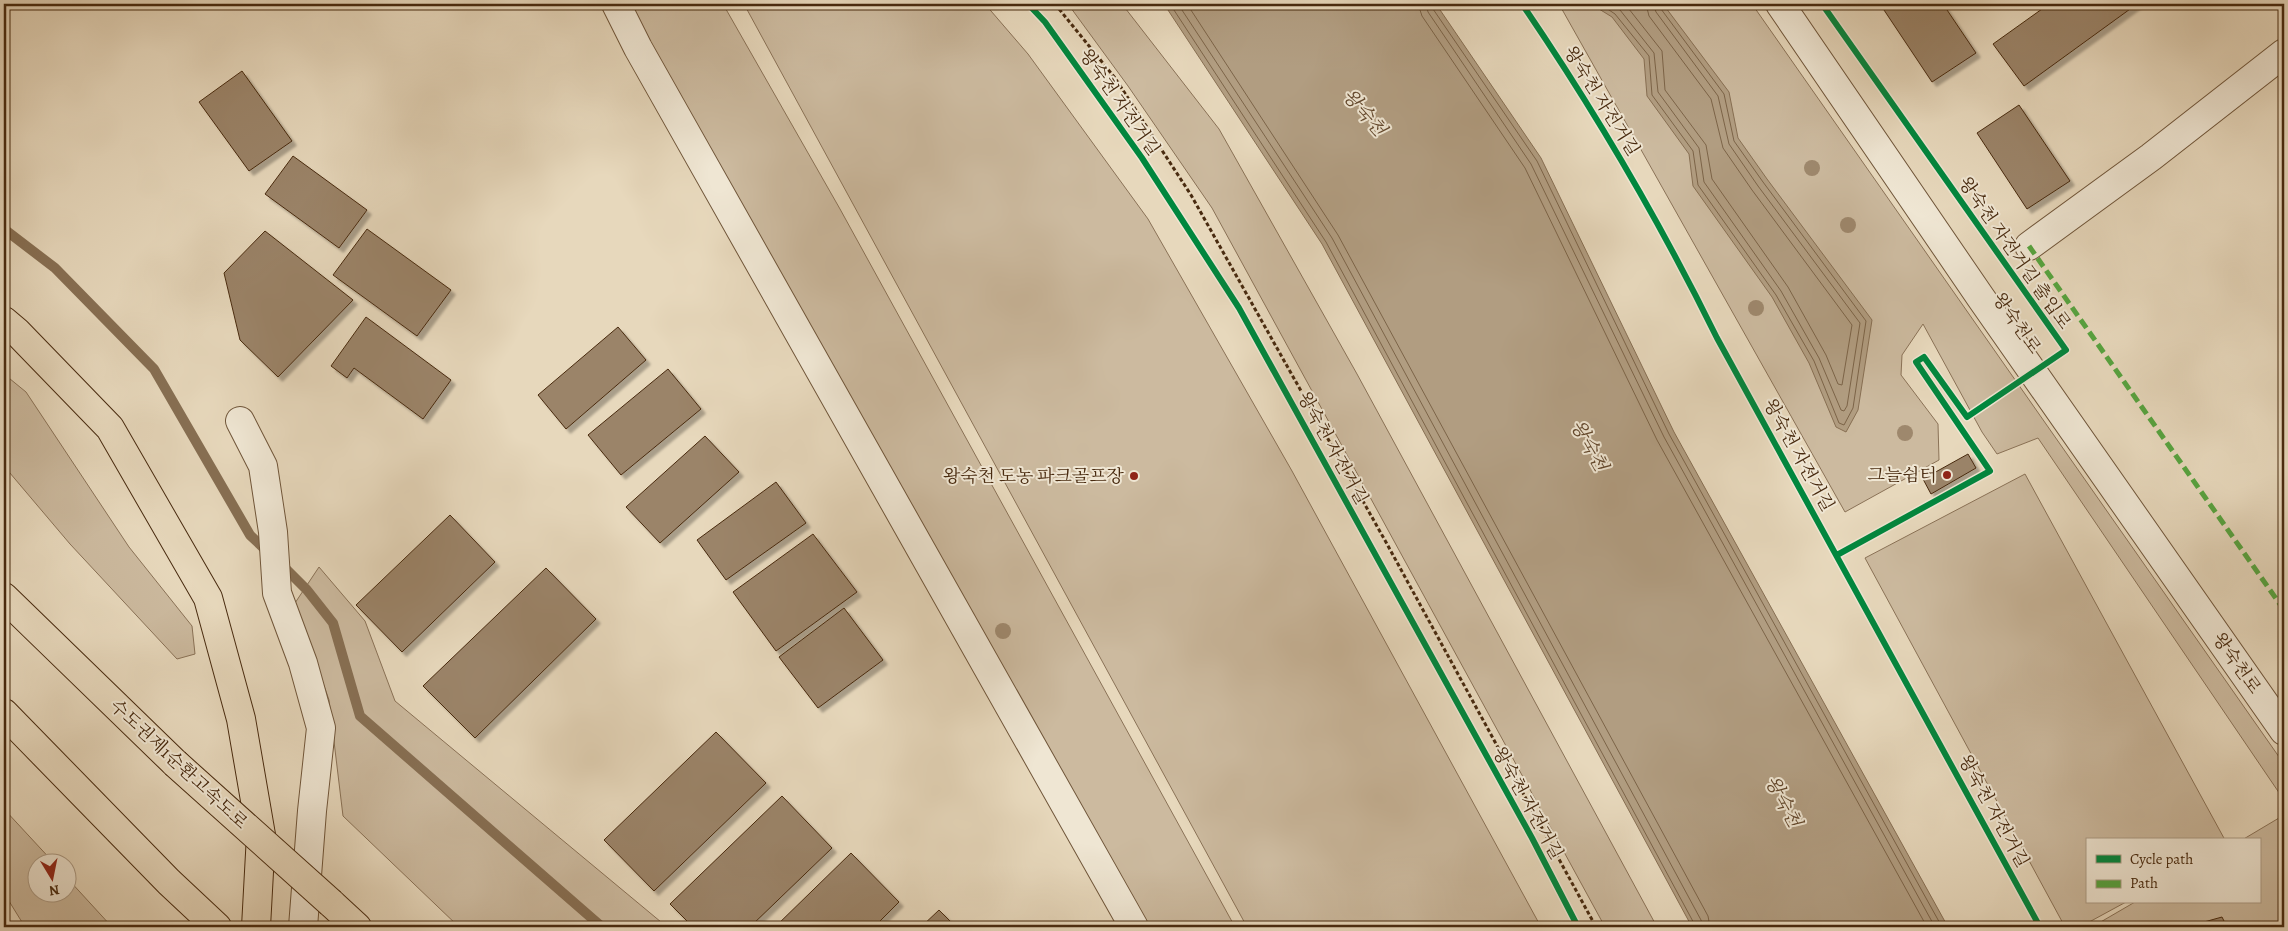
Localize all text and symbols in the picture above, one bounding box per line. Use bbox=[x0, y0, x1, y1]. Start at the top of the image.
street label: 왕숙천 자전거길 bbox=[1559, 42, 1645, 160]
street label: 왕숙천 자전거길 bbox=[1074, 44, 1166, 160]
water label: 왕숙천 bbox=[1336, 83, 1393, 143]
street label: 왕숙천 자전거길 출입로 bbox=[1953, 172, 2077, 334]
street label: 왕숙천로 bbox=[1987, 288, 2047, 358]
street label: 왕숙천 자전거길 bbox=[1292, 387, 1374, 509]
street label: 왕숙천 자전거길 bbox=[1758, 394, 1840, 516]
water label: 왕숙천 bbox=[1564, 415, 1615, 477]
place label: 그늘쉼터 bbox=[1867, 463, 1937, 487]
place label: 왕숙천 도농 파크골프장 bbox=[943, 464, 1125, 488]
marker: 그늘쉼터 bbox=[1941, 469, 1953, 481]
marker: 왕숙천 도농 파크골프장 bbox=[1128, 470, 1140, 482]
street label: 왕숙천로 bbox=[2207, 628, 2267, 698]
street label: 수도권제1순환고속도로 bbox=[105, 694, 253, 834]
street label: 왕숙천 자전거길 bbox=[1487, 742, 1569, 864]
street label: 왕숙천 자전거길 bbox=[1953, 750, 2035, 872]
water label: 왕숙천 bbox=[1759, 771, 1808, 833]
legend bbox=[2086, 838, 2260, 904]
text: Cycle path bbox=[2130, 849, 2193, 869]
north arrow bbox=[28, 854, 78, 904]
text: Path bbox=[2130, 873, 2158, 893]
text: N bbox=[47, 880, 61, 901]

